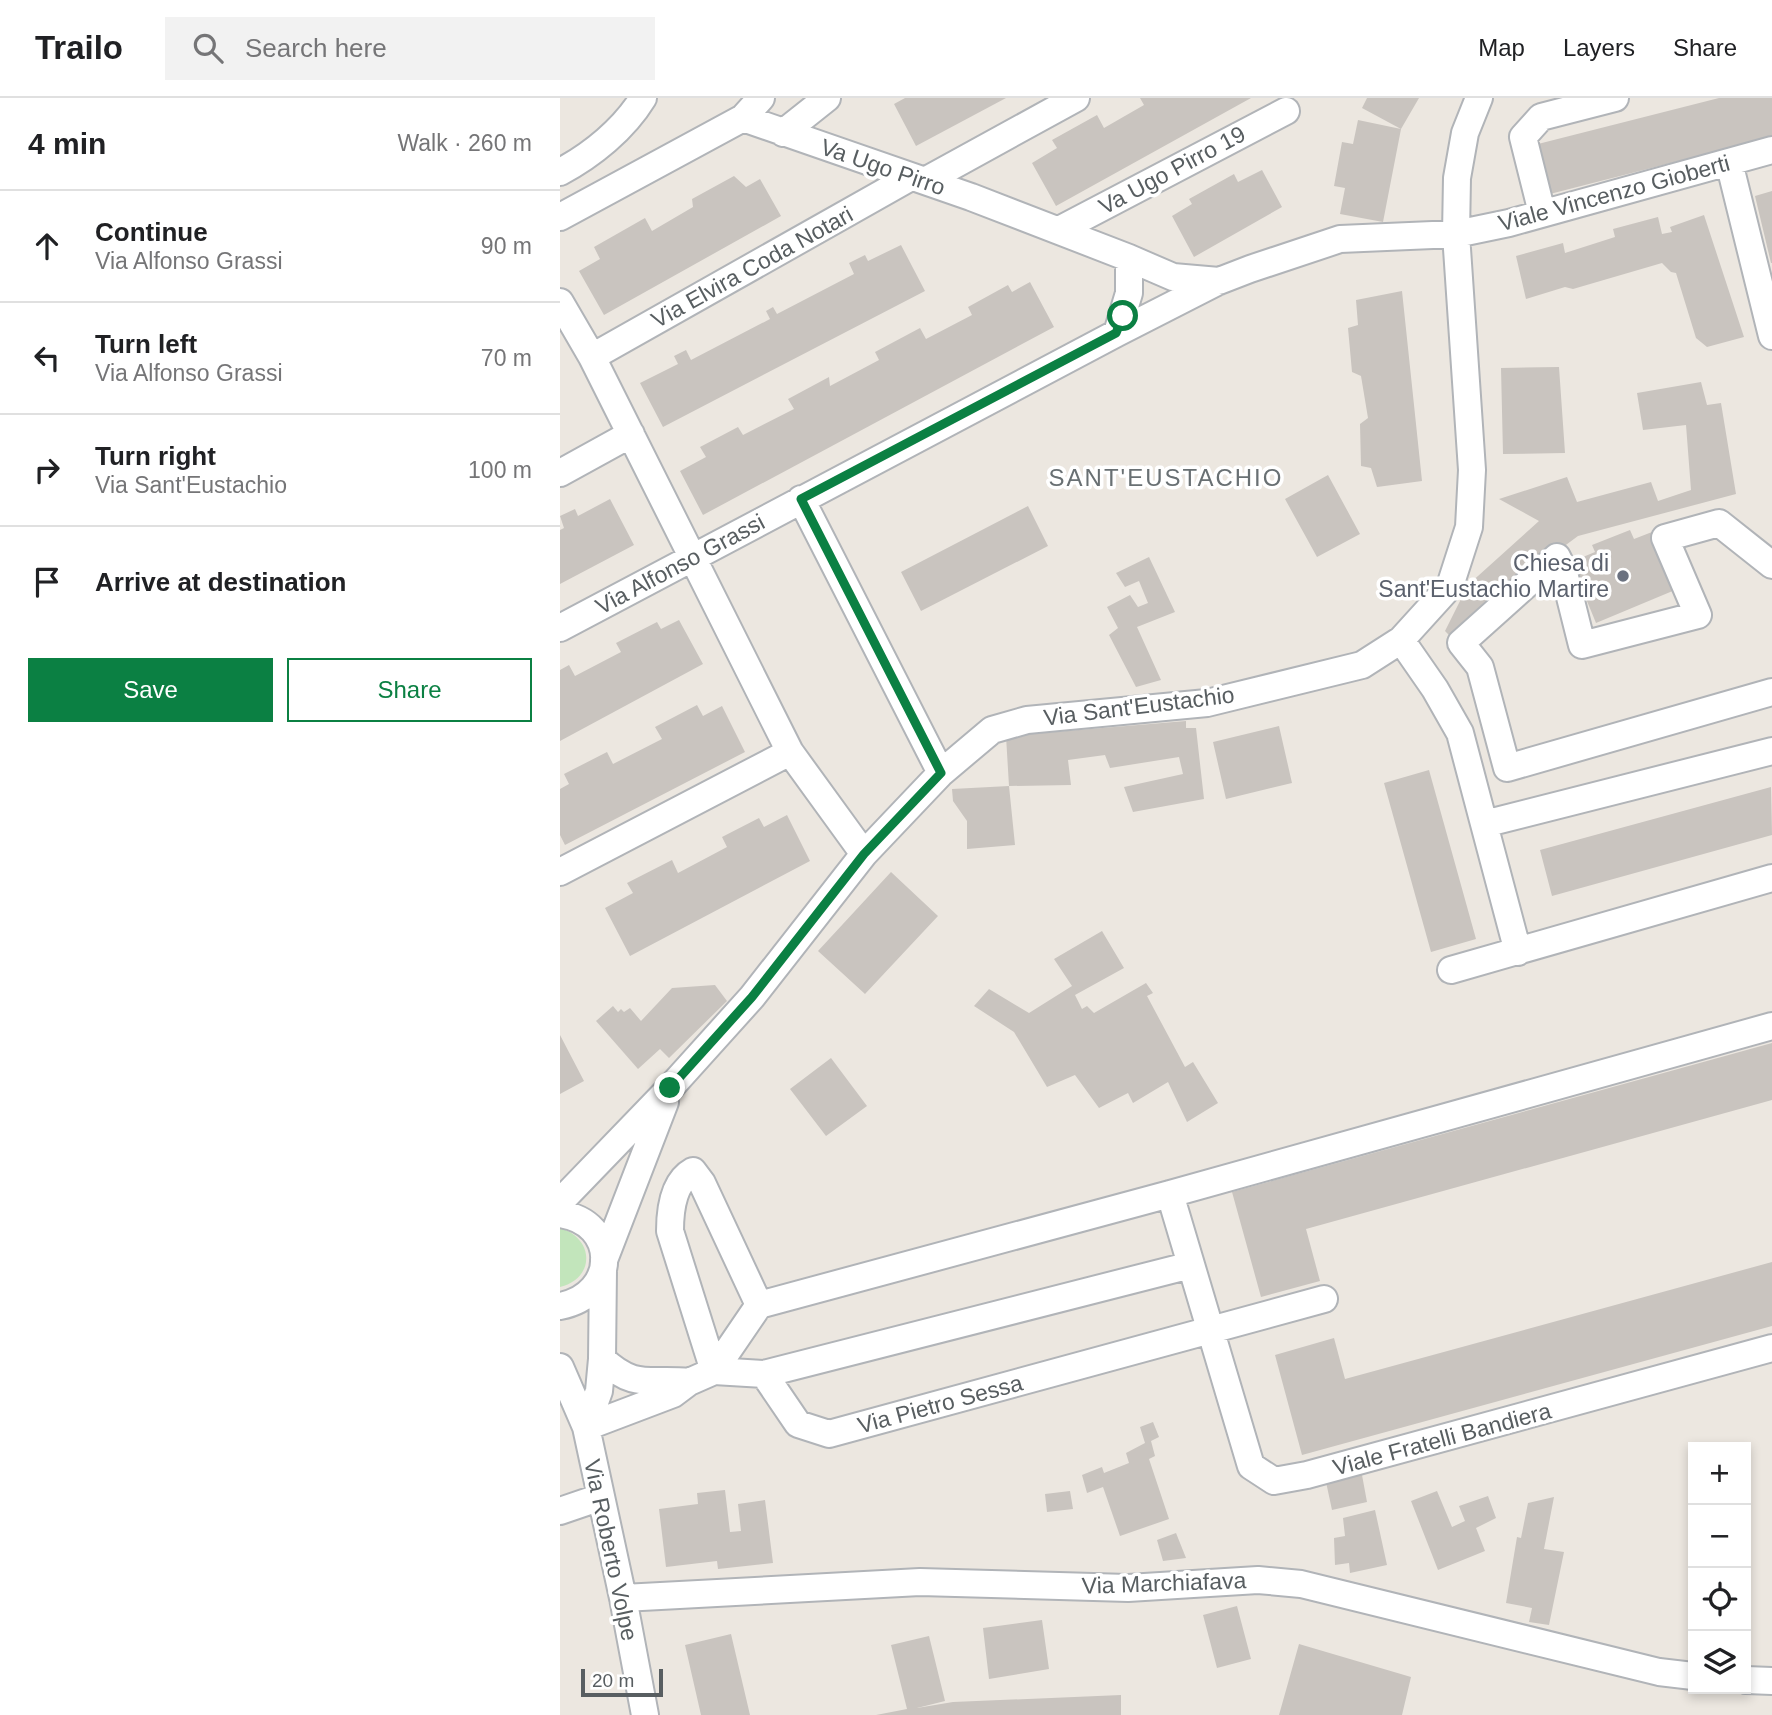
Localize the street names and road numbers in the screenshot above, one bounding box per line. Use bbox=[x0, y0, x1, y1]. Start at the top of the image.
street label: Va Ugo Pirro 19 bbox=[1094, 121, 1250, 219]
street label: Va Ugo Pirro bbox=[817, 134, 949, 200]
street label: Viale Vincenzo Gioberti bbox=[1496, 150, 1732, 236]
street label: Via Elvira Coda Notari bbox=[647, 201, 857, 333]
street label: Via Alfonso Grassi bbox=[591, 509, 769, 619]
street label: Via Sant'Eustachio bbox=[1042, 681, 1236, 731]
street label: Via Pietro Sessa bbox=[855, 1369, 1025, 1439]
street label: Viale Fratelli Bandiera bbox=[1330, 1397, 1554, 1481]
street label: Via Roberto Volpe bbox=[579, 1457, 643, 1643]
street label: Via Marchiafava bbox=[1081, 1567, 1247, 1599]

